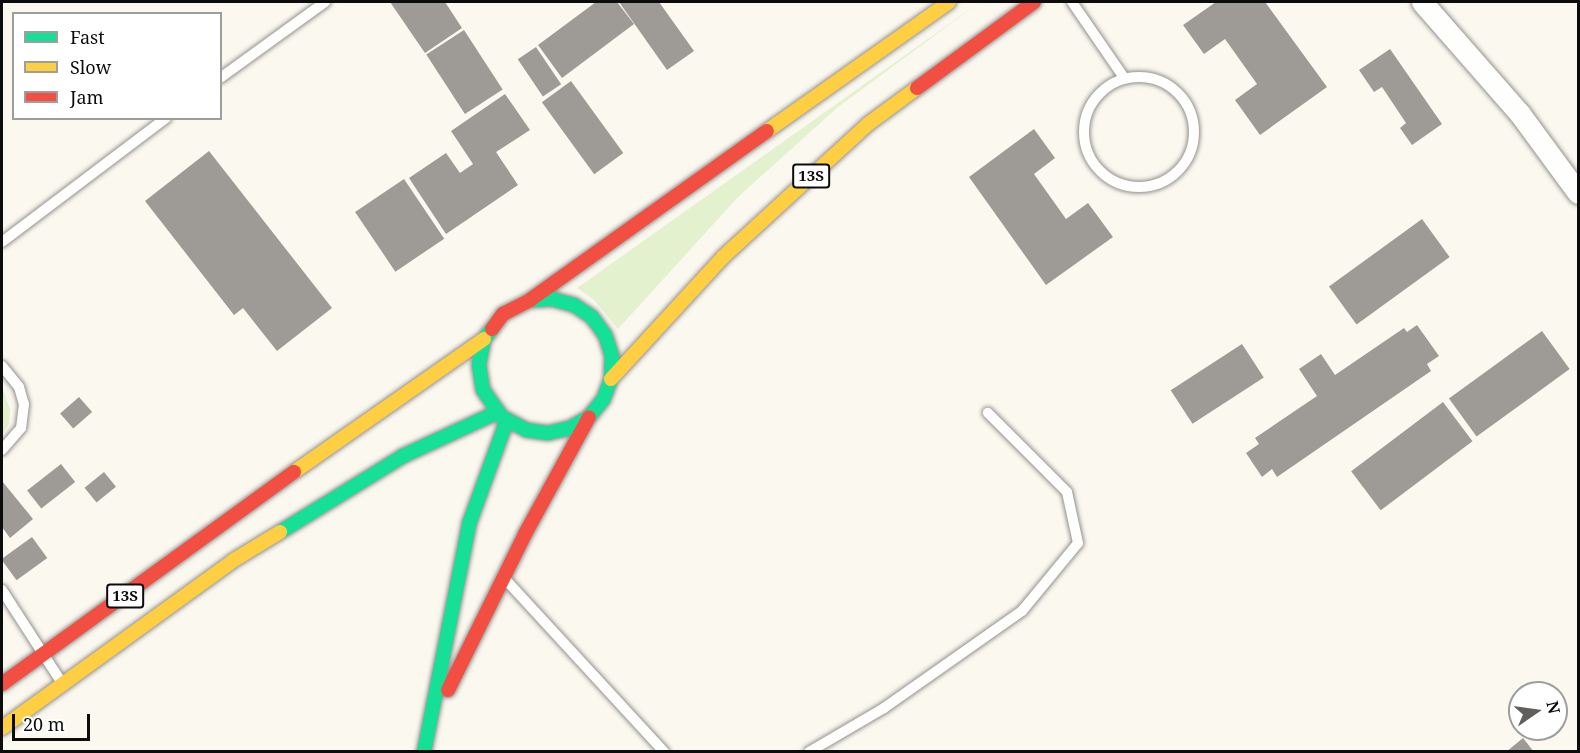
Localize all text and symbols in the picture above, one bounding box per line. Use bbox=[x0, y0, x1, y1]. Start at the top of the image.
legend bbox=[12, 12, 222, 120]
text: Fast bbox=[70, 25, 105, 49]
text: Slow bbox=[70, 55, 111, 79]
text: Jam bbox=[70, 85, 104, 109]
road number: 13S bbox=[792, 164, 830, 188]
road number: 13S bbox=[106, 584, 144, 608]
north arrow bbox=[1508, 681, 1568, 741]
text: N bbox=[1541, 699, 1566, 716]
scale bar bbox=[15, 702, 93, 740]
text: 20 m bbox=[23, 712, 65, 736]

